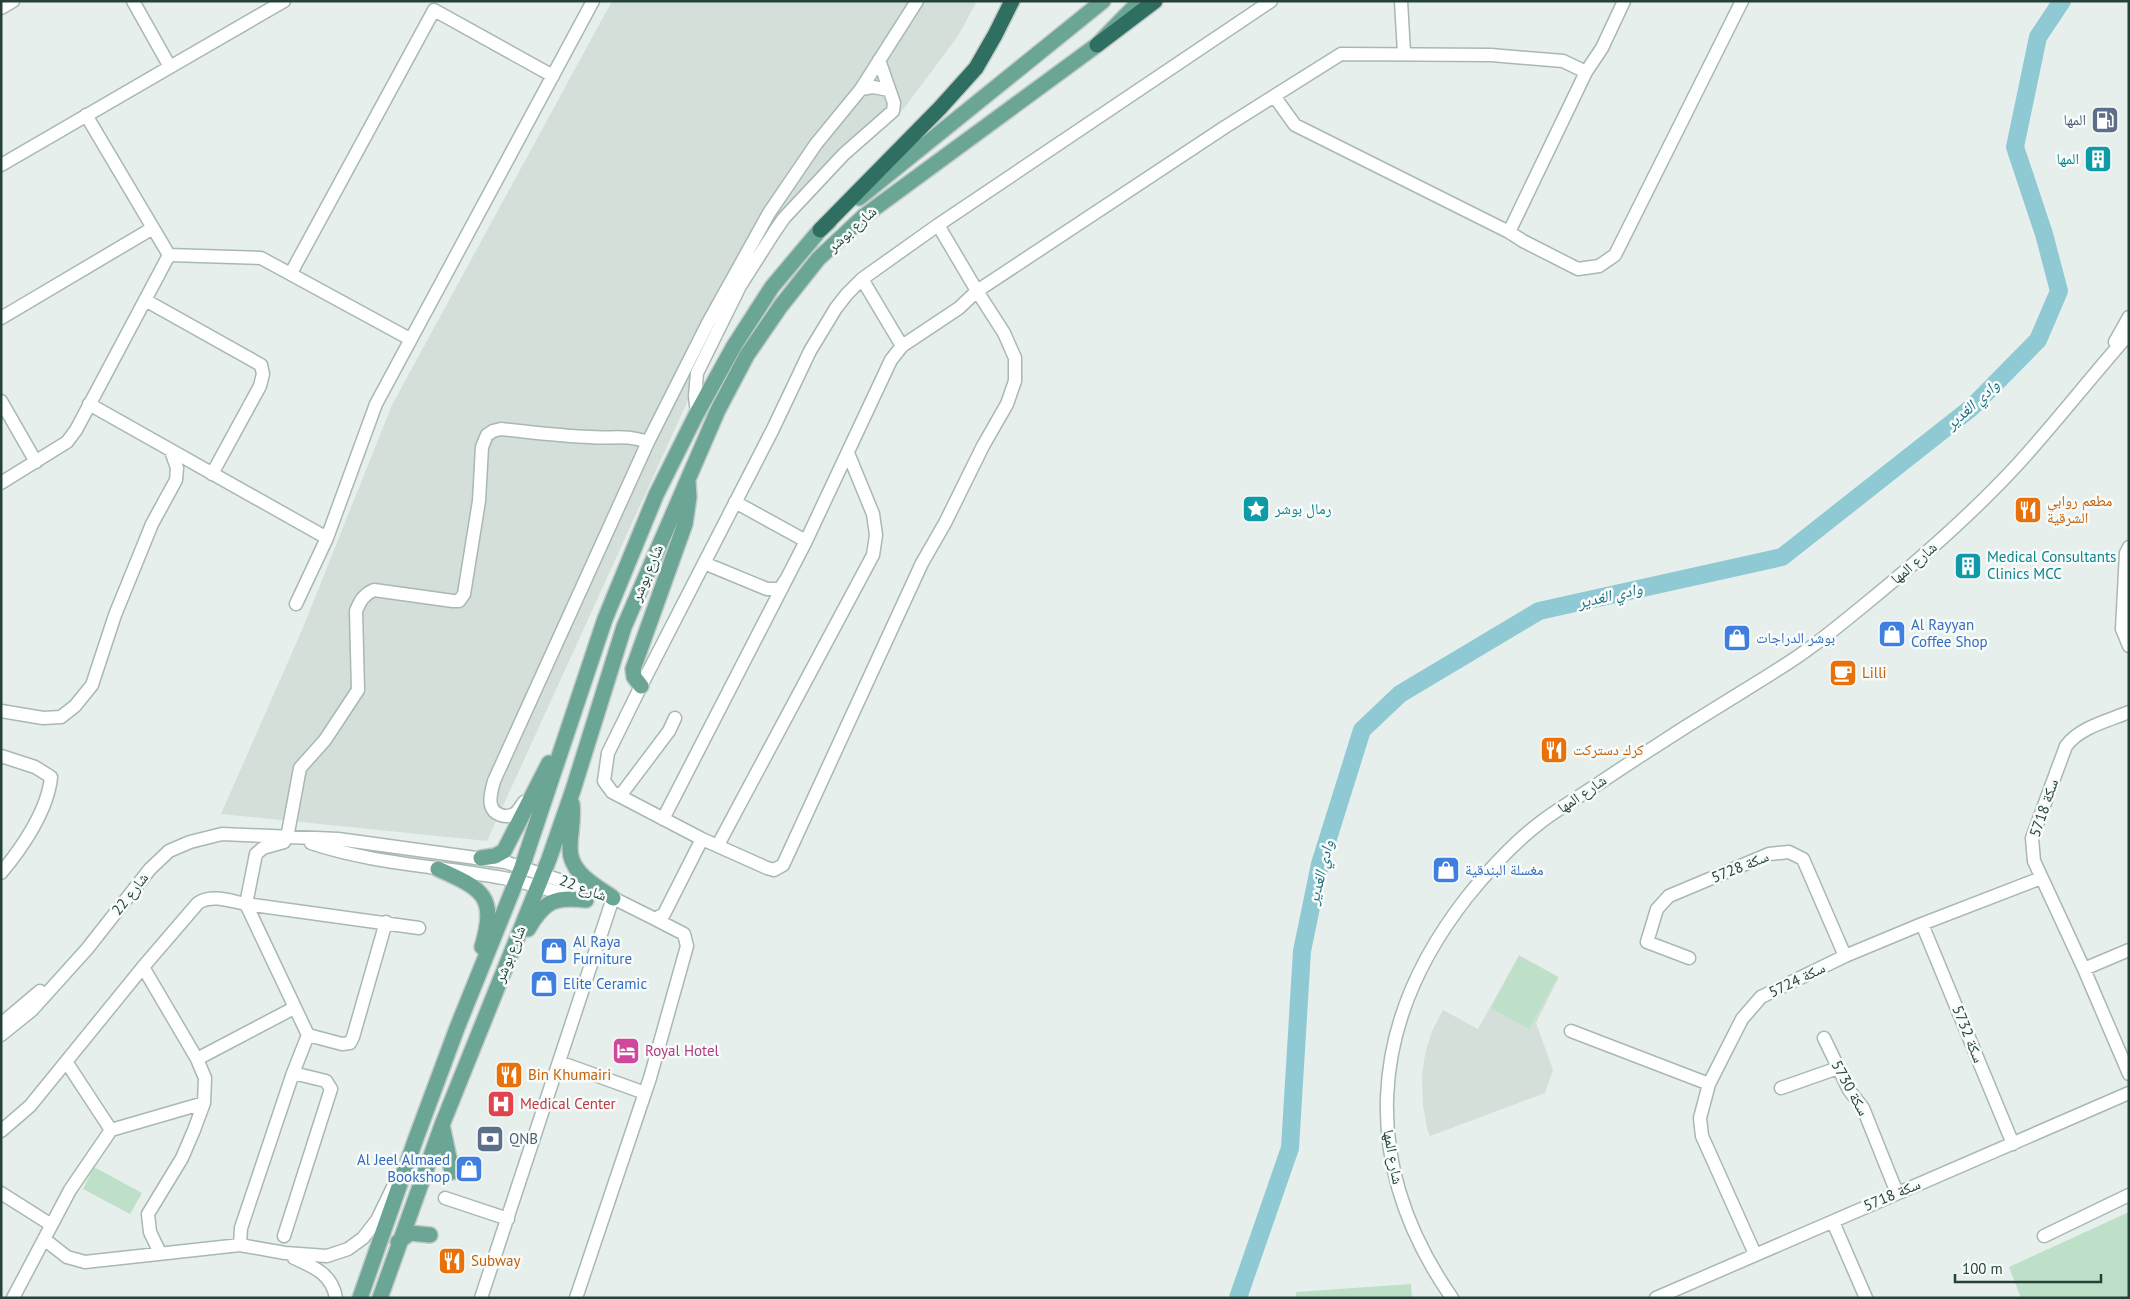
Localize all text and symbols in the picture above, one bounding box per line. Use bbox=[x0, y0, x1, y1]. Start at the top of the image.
fuel station icon: المه‍ا bbox=[2090, 105, 2120, 135]
place label: المه‍ا bbox=[2064, 110, 2086, 129]
building icon: المها bbox=[2083, 144, 2113, 174]
place label: المها bbox=[2057, 149, 2079, 168]
street label: شارع بوشر bbox=[822, 202, 881, 257]
water label: وادي الغدير bbox=[1940, 374, 2005, 436]
place label: مطعم روابي الشرقية bbox=[2047, 491, 2112, 527]
place icon: رمال بوشر bbox=[1241, 494, 1271, 524]
restaurant icon: مطعم روابي الشرقية bbox=[2013, 495, 2043, 525]
place label: رمال بوشر bbox=[1274, 499, 1332, 519]
street label: شارع المها bbox=[1887, 537, 1941, 589]
street label: شارع بوشر bbox=[626, 542, 668, 605]
place label: Medical Consultants Clinics MCC bbox=[1987, 547, 2116, 583]
building icon: Medical Consultants Clinics MCC bbox=[1953, 551, 1983, 581]
water label: وادي الغدير bbox=[1575, 578, 1645, 615]
place label: Al Rayyan Coffee Shop bbox=[1911, 615, 1988, 651]
shop icon: Al Rayyan Coffee Shop bbox=[1877, 619, 1907, 649]
shop icon: بوشر الدراجات bbox=[1722, 623, 1752, 653]
place label: بوشر الدراجات bbox=[1756, 628, 1835, 647]
cafe icon: Lilli bbox=[1828, 658, 1858, 688]
place label: Lilli bbox=[1862, 663, 1887, 682]
restaurant icon: كرك دستركت bbox=[1539, 735, 1569, 765]
place label: كرك دستركت bbox=[1573, 740, 1644, 759]
street label: شارع المها bbox=[1554, 770, 1610, 818]
street label: سكة 5718 bbox=[2025, 776, 2062, 839]
water label: وادي الغدير bbox=[1302, 837, 1341, 908]
street label: سكة 5728 bbox=[1708, 846, 1771, 887]
shop icon: مغسلة البندقية bbox=[1431, 855, 1461, 885]
place label: مغسلة البندقية bbox=[1465, 860, 1544, 879]
street label: شارع 22 bbox=[107, 868, 153, 919]
street label: شارع 22 bbox=[557, 870, 610, 906]
street label: شارع بوشر bbox=[489, 923, 530, 986]
place label: Al Raya Furniture bbox=[573, 932, 632, 968]
shop icon: Al Raya Furniture bbox=[539, 936, 569, 966]
street label: سكة 5724 bbox=[1766, 958, 1828, 1001]
shop icon: Elite Ceramic bbox=[529, 969, 559, 999]
place label: Elite Ceramic bbox=[563, 974, 647, 993]
street label: سكة 5732 bbox=[1948, 1002, 1989, 1065]
hotel icon: Royal Hotel bbox=[611, 1036, 641, 1066]
place label: Royal Hotel bbox=[645, 1041, 720, 1060]
street label: سكة 5730 bbox=[1828, 1057, 1873, 1119]
restaurant icon: Bin Khumairi bbox=[494, 1060, 524, 1090]
place label: Bin Khumairi bbox=[528, 1065, 611, 1084]
hospital icon: Medical Center bbox=[486, 1089, 516, 1119]
place label: Medical Center bbox=[520, 1094, 616, 1113]
bank icon: QNB bbox=[475, 1124, 505, 1154]
street label: شارع المها bbox=[1378, 1128, 1408, 1186]
place label: QNB bbox=[509, 1129, 538, 1148]
place label: Al Jeel Almaed Bookshop bbox=[357, 1150, 450, 1186]
shop icon: Al Jeel Almaed Bookshop bbox=[454, 1154, 484, 1184]
street label: سكة 5718 bbox=[1860, 1174, 1923, 1215]
restaurant icon: Subway bbox=[437, 1246, 467, 1276]
place label: Subway bbox=[471, 1251, 520, 1270]
scale bar bbox=[1955, 1252, 2101, 1284]
text: 100 m bbox=[1962, 1259, 2003, 1278]

